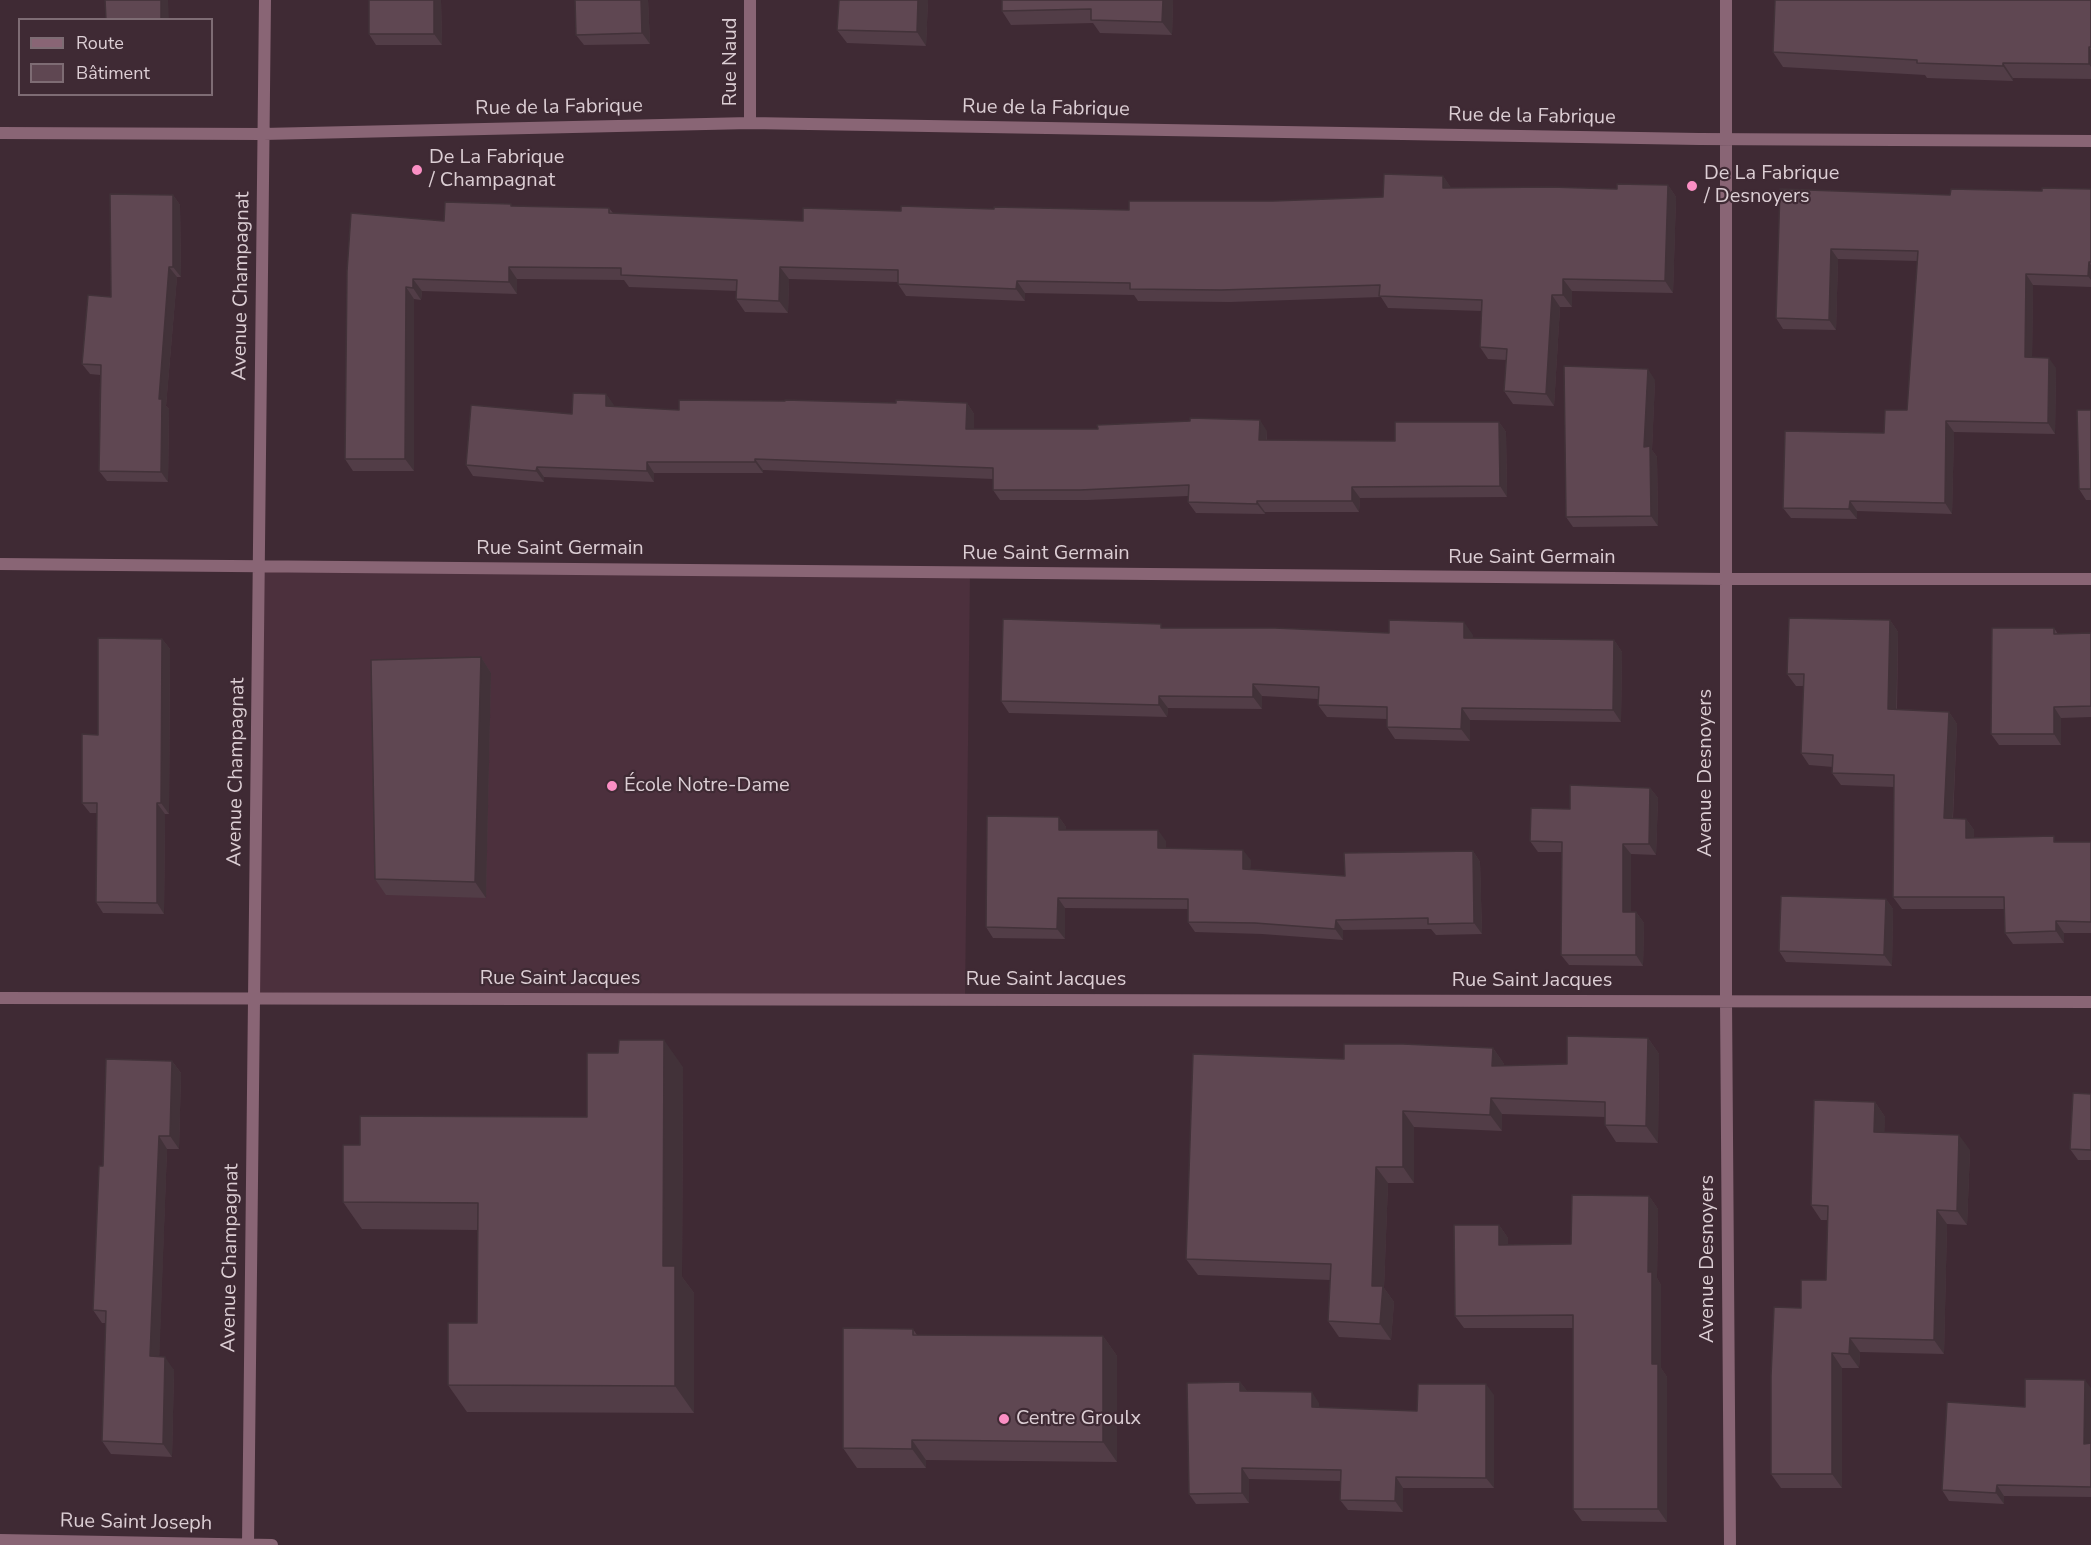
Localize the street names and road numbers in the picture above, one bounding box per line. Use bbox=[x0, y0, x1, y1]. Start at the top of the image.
street label: Rue Naud bbox=[719, 18, 743, 106]
street label: Rue de la Fabrique bbox=[475, 95, 643, 121]
street label: Rue de la Fabrique bbox=[962, 96, 1130, 122]
street label: Rue de la Fabrique bbox=[1448, 104, 1616, 130]
street label: Avenue Champagnat bbox=[228, 191, 256, 381]
street label: Rue Saint Germain bbox=[476, 537, 644, 561]
street label: Rue Saint Germain bbox=[962, 542, 1130, 566]
street label: Rue Saint Germain bbox=[1448, 546, 1616, 570]
street label: Avenue Champagnat bbox=[223, 677, 251, 867]
street label: Avenue Desnoyers bbox=[1694, 689, 1718, 857]
street label: Rue Saint Jacques bbox=[480, 967, 640, 991]
street label: Rue Saint Jacques bbox=[966, 968, 1126, 992]
street label: Rue Saint Jacques bbox=[1452, 969, 1612, 993]
street label: Avenue Champagnat bbox=[217, 1163, 245, 1353]
street label: Avenue Desnoyers bbox=[1696, 1175, 1720, 1343]
street label: Rue Saint Joseph bbox=[60, 1510, 212, 1536]

